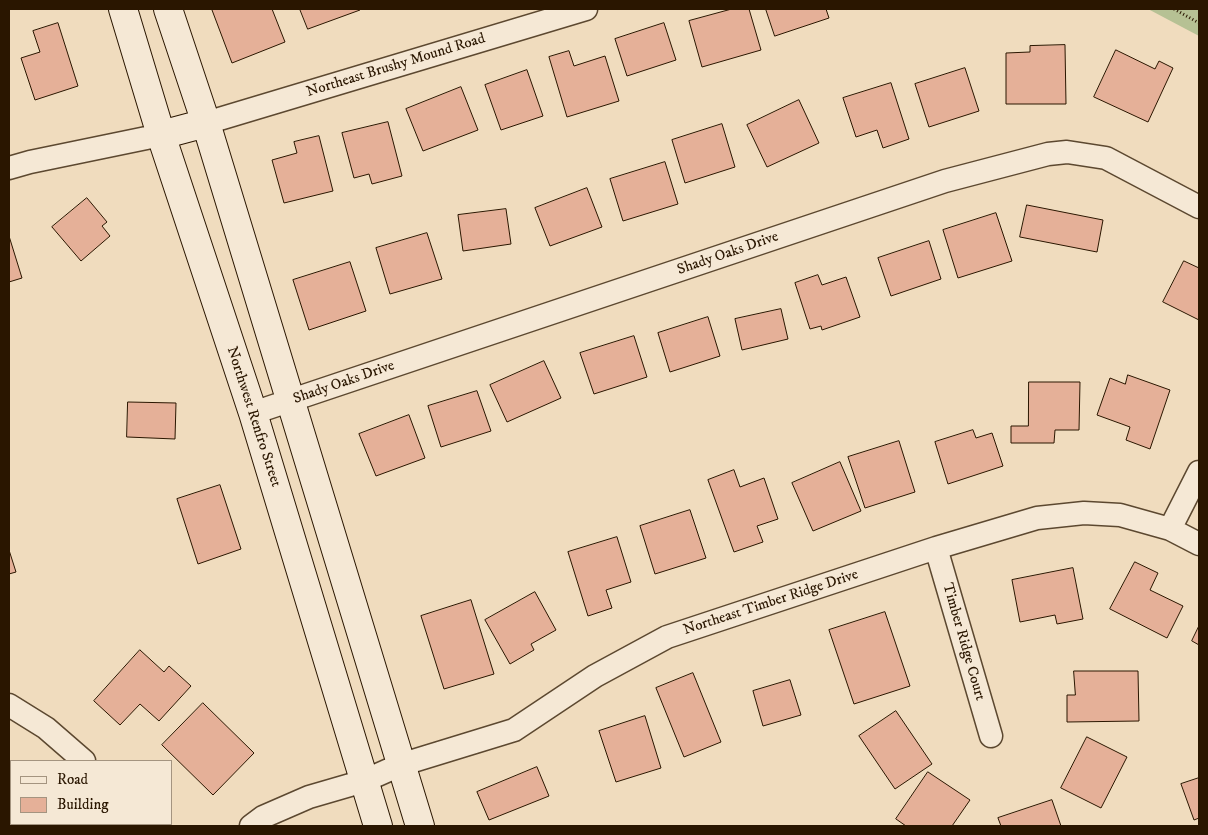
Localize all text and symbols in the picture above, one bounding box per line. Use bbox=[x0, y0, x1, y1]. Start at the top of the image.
street label: Northeast Brushy Mound Road bbox=[304, 30, 488, 102]
street label: Shady Oaks Drive bbox=[675, 228, 781, 280]
street label: Northwest Renfro Street bbox=[222, 345, 284, 489]
street label: Shady Oaks Drive bbox=[291, 357, 397, 409]
street label: Northeast Timber Ridge Drive bbox=[681, 566, 861, 640]
street label: Timber Ridge Court bbox=[938, 581, 988, 703]
legend bbox=[10, 760, 172, 825]
text: Road bbox=[57, 770, 88, 789]
text: Building bbox=[57, 795, 109, 814]

